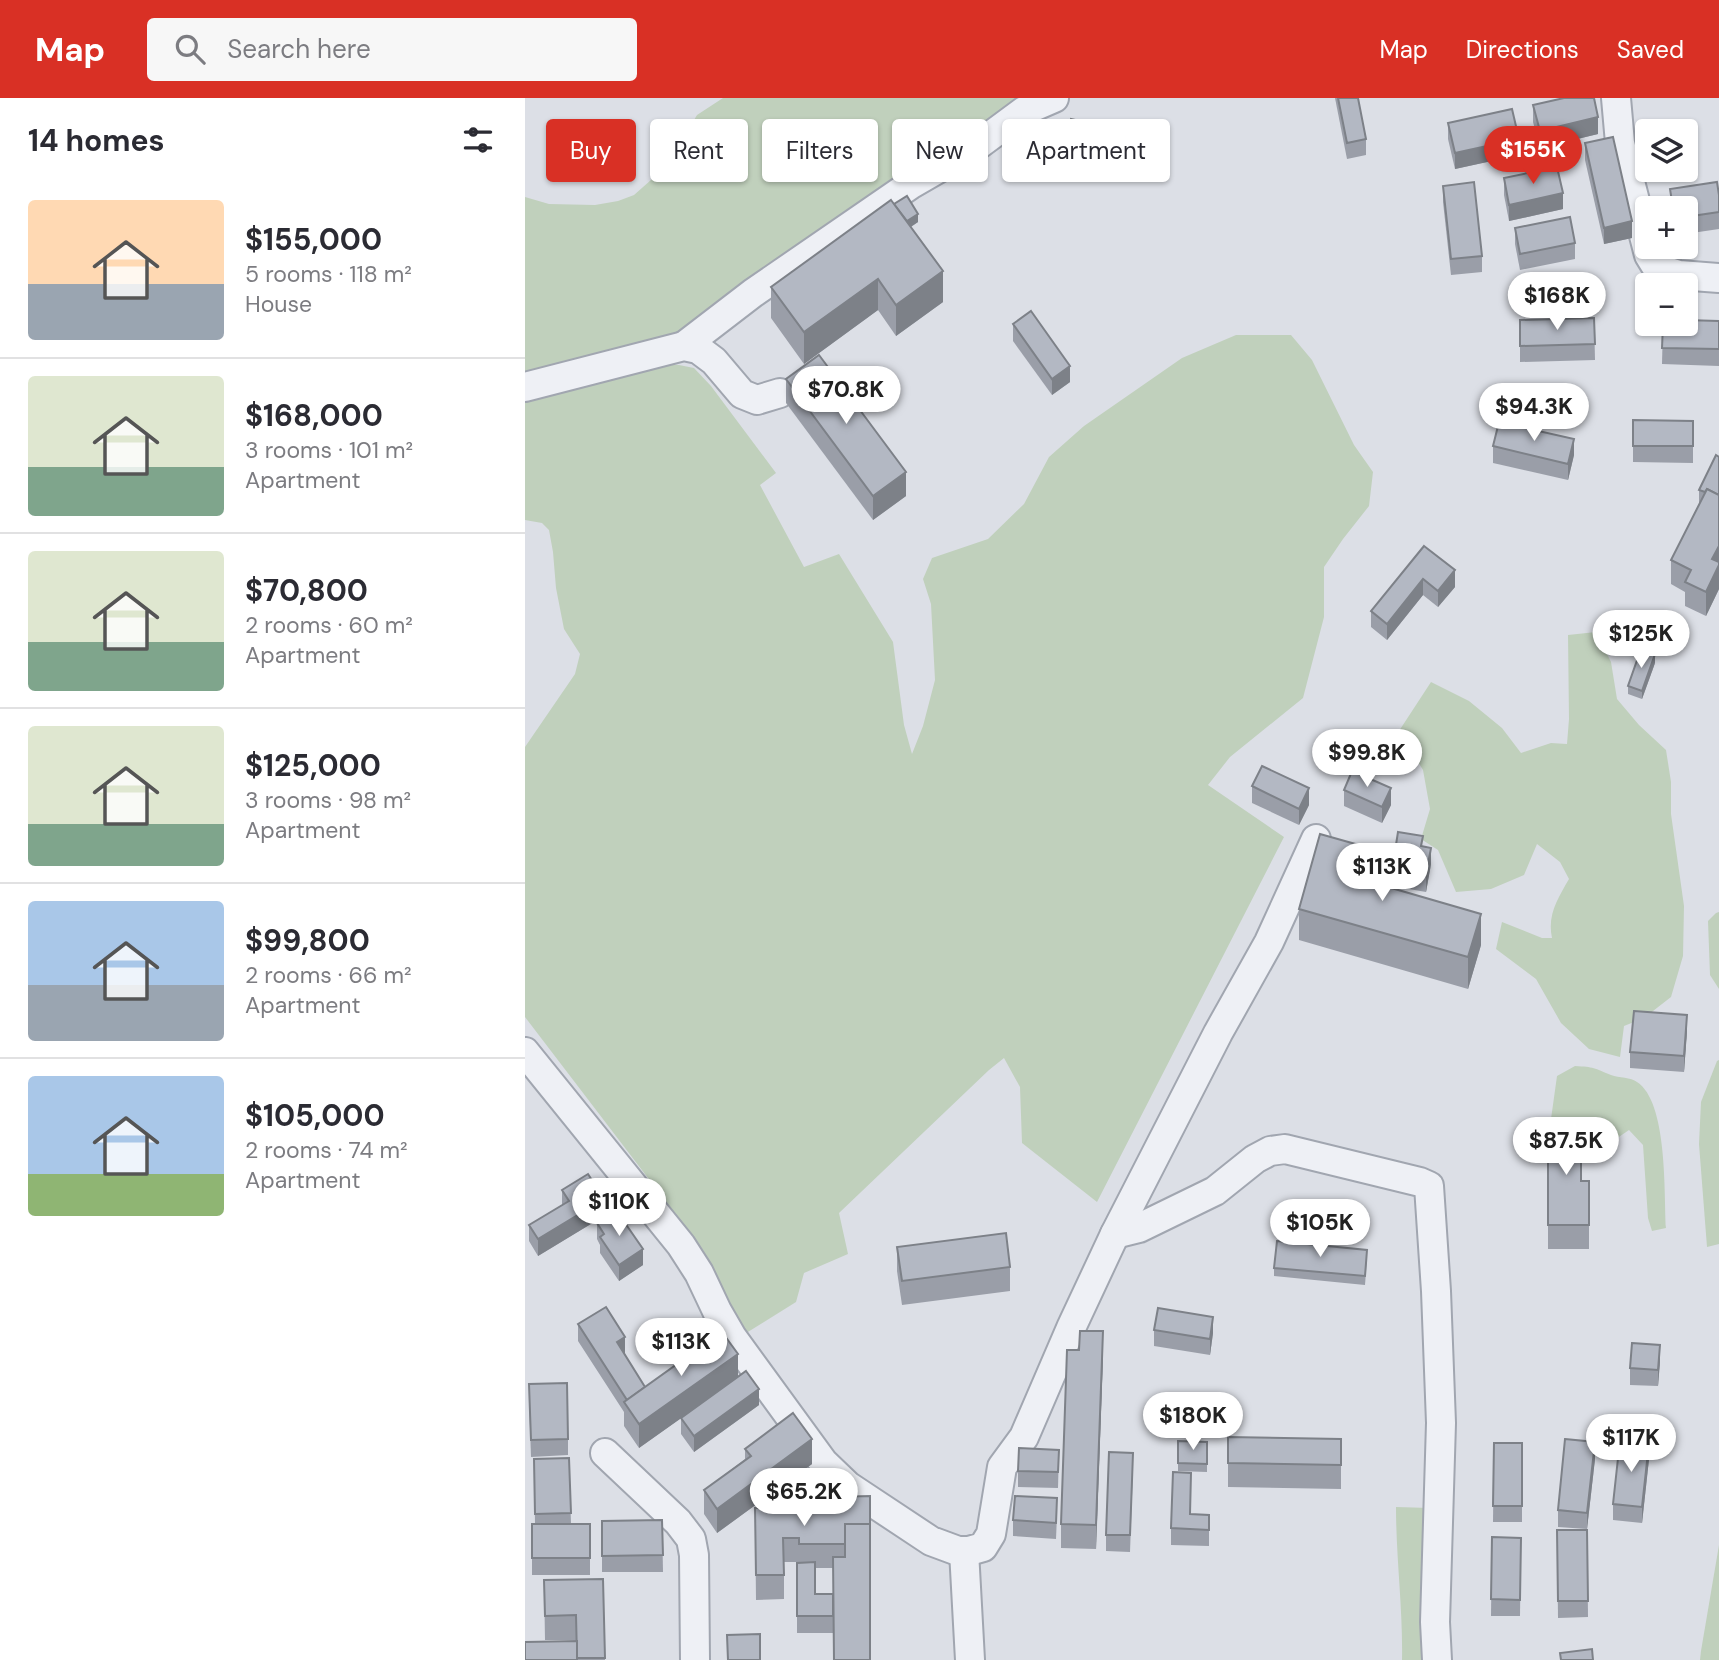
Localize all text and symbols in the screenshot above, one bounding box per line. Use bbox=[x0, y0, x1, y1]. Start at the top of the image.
search box bbox=[147, 18, 637, 81]
text: Map bbox=[35, 28, 105, 71]
icon: search bbox=[171, 30, 209, 68]
text: Search here bbox=[227, 32, 371, 66]
text: Map bbox=[1380, 34, 1428, 65]
text: Directions bbox=[1466, 34, 1579, 65]
text: Saved bbox=[1617, 34, 1684, 65]
chip: Buy bbox=[546, 119, 636, 182]
chip: Rent bbox=[650, 119, 748, 182]
chip: Filters bbox=[762, 119, 878, 182]
chip: New bbox=[892, 119, 988, 182]
chip: Apartment bbox=[1002, 119, 1170, 182]
map controls bbox=[1635, 119, 1698, 336]
button: layers bbox=[1635, 119, 1698, 182]
text: 14 homes bbox=[28, 121, 165, 160]
icon: filters bbox=[459, 121, 497, 159]
pin: $155K bbox=[1484, 126, 1582, 186]
text: $155K bbox=[1500, 134, 1566, 164]
button: + bbox=[1635, 196, 1698, 259]
text: $155,000 bbox=[245, 220, 382, 259]
icon: home bbox=[84, 228, 168, 312]
text: 5 rooms · 118 m² bbox=[245, 259, 412, 289]
pin: $168K bbox=[1508, 272, 1606, 332]
button: − bbox=[1635, 273, 1698, 336]
text: $168K bbox=[1524, 280, 1590, 310]
text: House bbox=[245, 289, 312, 319]
pin: $70.8K bbox=[789, 366, 903, 426]
text: $70.8K bbox=[808, 374, 884, 404]
pin: $94.3K bbox=[1477, 384, 1591, 443]
text: $94.3K bbox=[1495, 391, 1573, 421]
text: $168,000 bbox=[245, 396, 383, 435]
icon: home bbox=[84, 404, 168, 488]
text: 3 rooms · 101 m² bbox=[245, 435, 413, 465]
text: Apartment bbox=[245, 465, 360, 495]
text: $70,800 bbox=[245, 571, 368, 610]
icon: home bbox=[84, 579, 168, 663]
text: 2 rooms · 60 m² bbox=[245, 610, 413, 640]
pin: $125K bbox=[1592, 610, 1690, 670]
text: $125K bbox=[1609, 618, 1673, 648]
text: Apartment bbox=[245, 640, 360, 670]
pin: $99.8K bbox=[1310, 730, 1424, 789]
text: $99.8K bbox=[1328, 737, 1406, 767]
text: $125,000 bbox=[245, 746, 381, 785]
icon: home bbox=[84, 754, 168, 838]
text: 3 rooms · 98 m² bbox=[245, 785, 411, 815]
text: Apartment bbox=[245, 815, 360, 845]
pin: $113K bbox=[1333, 844, 1431, 903]
text: $113K bbox=[1352, 851, 1412, 881]
text: $99,800 bbox=[245, 921, 370, 960]
icon: home bbox=[84, 929, 168, 1013]
text: 2 rooms · 66 m² bbox=[245, 960, 412, 990]
text: Apartment bbox=[245, 990, 360, 1020]
text: $105,000 bbox=[245, 1096, 385, 1135]
icon: home bbox=[84, 1104, 168, 1188]
pin: $87.5K bbox=[1509, 1118, 1623, 1177]
text: $87.5K bbox=[1529, 1125, 1603, 1155]
text: 2 rooms · 74 m² bbox=[245, 1135, 408, 1165]
text: Apartment bbox=[245, 1165, 360, 1195]
pin: $110K bbox=[570, 1178, 668, 1238]
text: $110K bbox=[588, 1186, 650, 1216]
pin: $105K bbox=[1271, 1200, 1369, 1259]
text: $105K bbox=[1286, 1207, 1354, 1237]
pin: $113K bbox=[632, 1318, 730, 1378]
text: $113K bbox=[651, 1326, 711, 1356]
pin: $180K bbox=[1144, 1392, 1242, 1452]
text: $180K bbox=[1159, 1400, 1227, 1430]
pin: $117K bbox=[1582, 1414, 1680, 1474]
text: $117K bbox=[1602, 1422, 1660, 1452]
pin: $65.2K bbox=[747, 1468, 861, 1528]
text: $65.2K bbox=[766, 1476, 842, 1506]

